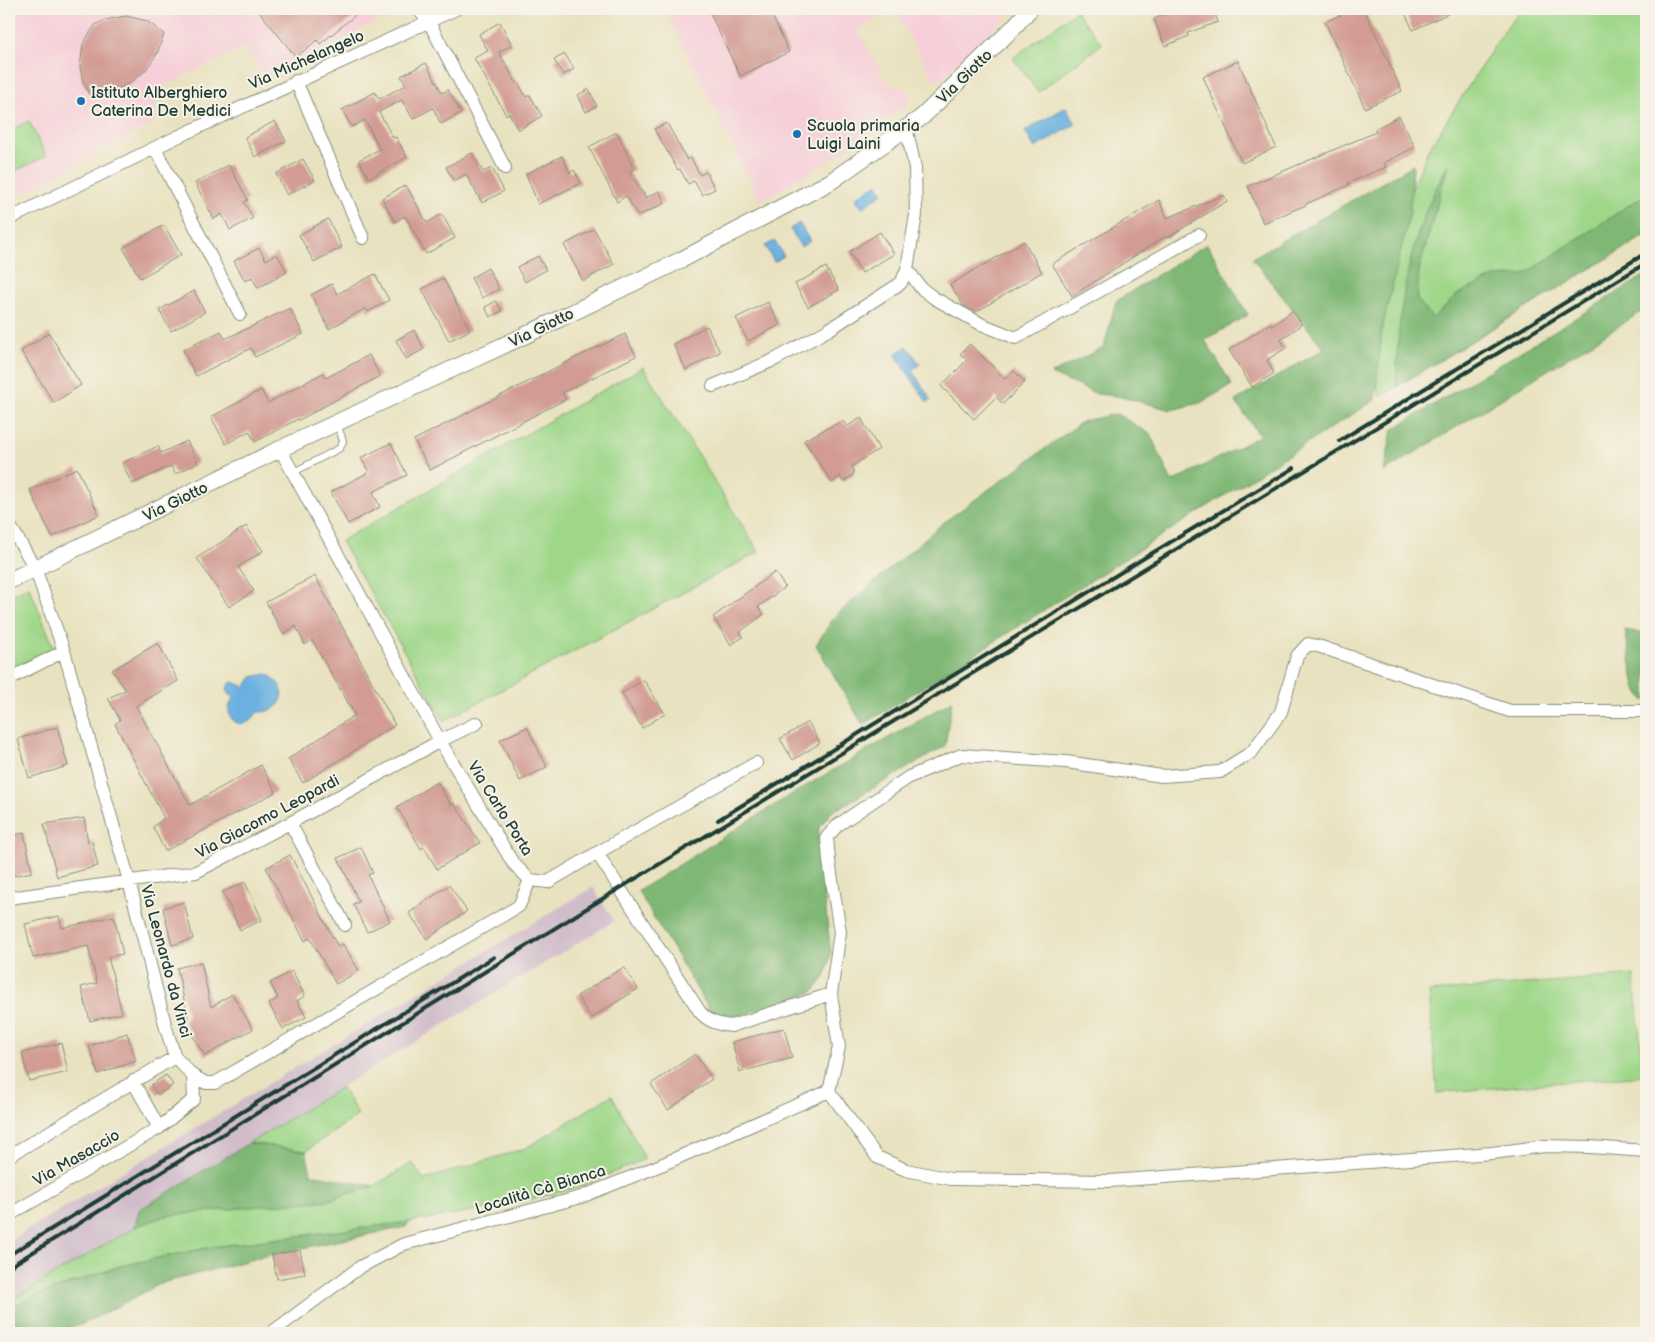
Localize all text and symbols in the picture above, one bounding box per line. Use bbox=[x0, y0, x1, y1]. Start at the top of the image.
street label: Via Michelangelo bbox=[246, 26, 367, 94]
street label: Via Giotto bbox=[933, 46, 997, 108]
place label: Istituto Alberghiero Caterina De Medici bbox=[91, 84, 231, 121]
marker: Istituto Alberghiero Caterina De Medici bbox=[75, 95, 87, 107]
place label: Scuola primaria Luigi Laini bbox=[807, 117, 920, 154]
marker: Scuola primaria Luigi Laini bbox=[791, 128, 803, 140]
street label: Via Giotto bbox=[506, 304, 577, 352]
street label: Via Giotto bbox=[140, 478, 211, 526]
street label: Via Carlo Porta bbox=[463, 758, 536, 860]
street label: Via Giacomo Leopardi bbox=[193, 771, 343, 863]
street label: Via Leonardo da Vinci bbox=[136, 883, 195, 1040]
street label: Via Masaccio bbox=[30, 1126, 123, 1191]
street label: Località Cà Bianca bbox=[473, 1162, 608, 1219]

